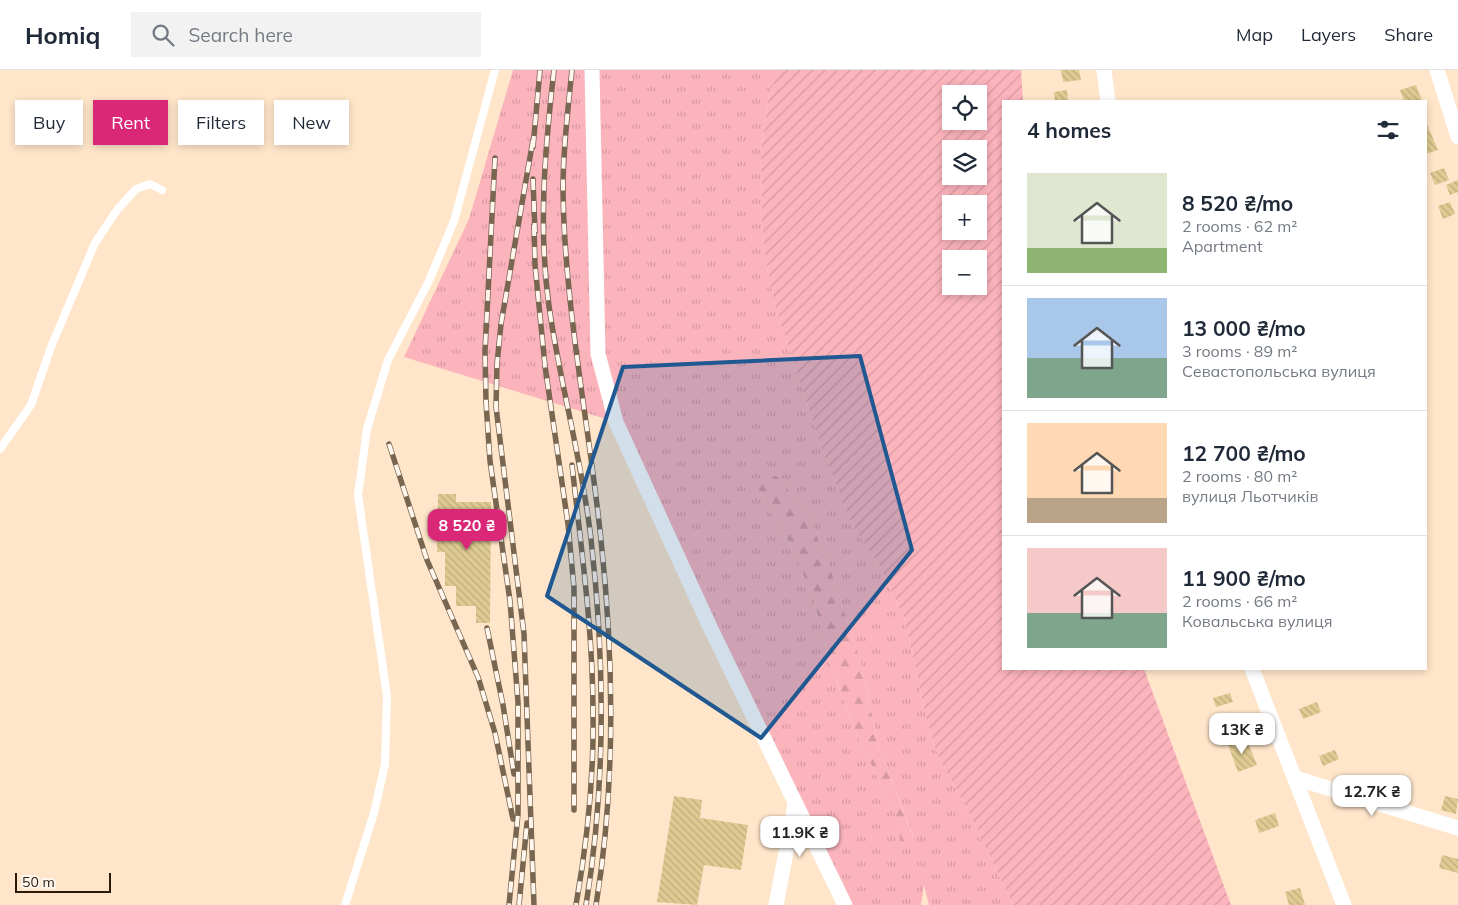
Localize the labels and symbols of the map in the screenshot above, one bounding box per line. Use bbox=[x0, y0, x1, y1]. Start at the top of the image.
pin: 8 520 ₴ bbox=[421, 508, 513, 551]
pin: 13K ₴ bbox=[1207, 712, 1277, 755]
pin: 12.7K ₴ bbox=[1326, 774, 1418, 817]
pin: 11.9K ₴ bbox=[754, 816, 846, 858]
scale bar bbox=[15, 870, 111, 893]

